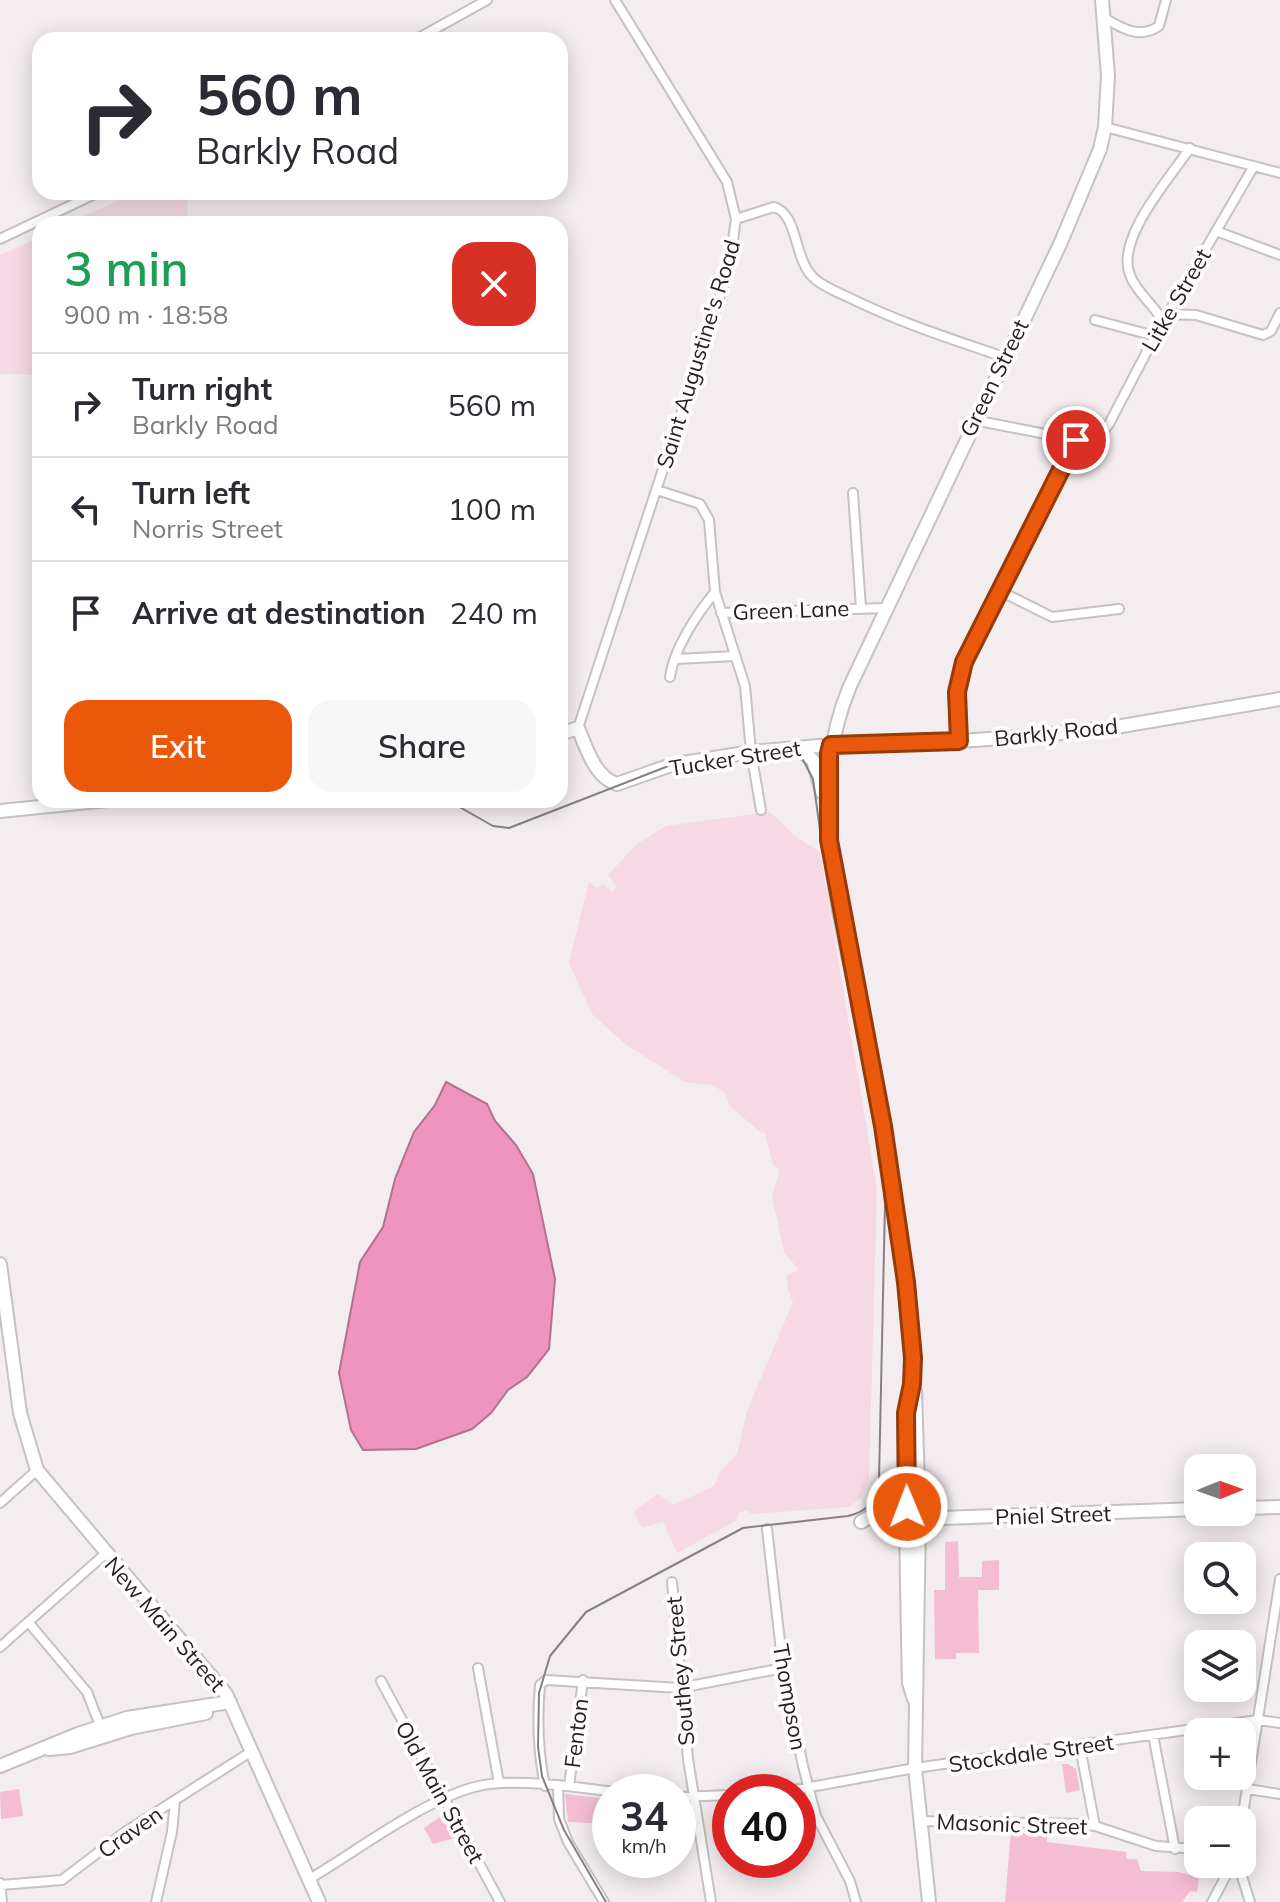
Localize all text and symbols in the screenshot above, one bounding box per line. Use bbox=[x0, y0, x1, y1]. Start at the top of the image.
text: 560 m bbox=[196, 59, 363, 129]
icon: right bbox=[64, 64, 168, 168]
text: Barkly Road bbox=[196, 128, 399, 173]
street label: Saint Augustine's Road bbox=[650, 236, 746, 472]
text: 3 min bbox=[64, 238, 189, 298]
button: close bbox=[452, 242, 536, 326]
street label: Litke Street bbox=[1135, 243, 1217, 357]
text: 900 m · 18:58 bbox=[64, 298, 228, 331]
street label: Green Street bbox=[954, 314, 1035, 441]
text: Turn right bbox=[132, 370, 272, 408]
icon: right bbox=[64, 383, 108, 427]
text: 560 m bbox=[448, 386, 536, 424]
pin bbox=[1042, 406, 1110, 474]
text: Barkly Road bbox=[132, 408, 279, 441]
icon: arrive bbox=[1054, 418, 1098, 462]
text: Turn left bbox=[132, 474, 250, 512]
icon: left bbox=[64, 487, 108, 531]
text: 100 m bbox=[448, 490, 536, 528]
text: Norris Street bbox=[132, 512, 283, 545]
icon: arrive bbox=[64, 591, 108, 635]
text: Arrive at destination bbox=[132, 594, 426, 632]
text: 240 m bbox=[450, 594, 538, 632]
street label: Green Lane bbox=[732, 594, 850, 626]
button: Exit bbox=[64, 700, 292, 792]
button: Share bbox=[308, 700, 536, 792]
street label: Barkly Road bbox=[993, 712, 1119, 752]
street label: Tucker Street bbox=[667, 734, 803, 782]
north arrow bbox=[1184, 1454, 1256, 1526]
map controls bbox=[1184, 1454, 1256, 1878]
position arrow bbox=[865, 1465, 949, 1549]
street label: Pniel Street bbox=[995, 1499, 1112, 1531]
button: search bbox=[1184, 1542, 1256, 1614]
street label: New Main Street bbox=[99, 1551, 231, 1698]
street label: Southey Street bbox=[660, 1595, 700, 1747]
button: layers bbox=[1184, 1630, 1256, 1702]
street label: Thompson bbox=[767, 1642, 813, 1752]
street label: Fenton bbox=[558, 1697, 594, 1769]
street label: Old Main Street bbox=[389, 1716, 491, 1868]
button: + bbox=[1184, 1718, 1256, 1790]
street label: Stockdale Street bbox=[947, 1728, 1115, 1778]
speed limit sign: 40 bbox=[712, 1774, 816, 1878]
text: 34 bbox=[620, 1791, 668, 1841]
street label: Craven bbox=[92, 1800, 168, 1864]
button: − bbox=[1184, 1806, 1256, 1878]
street label: Masonic Street bbox=[936, 1807, 1088, 1841]
text: km/h bbox=[621, 1833, 667, 1858]

